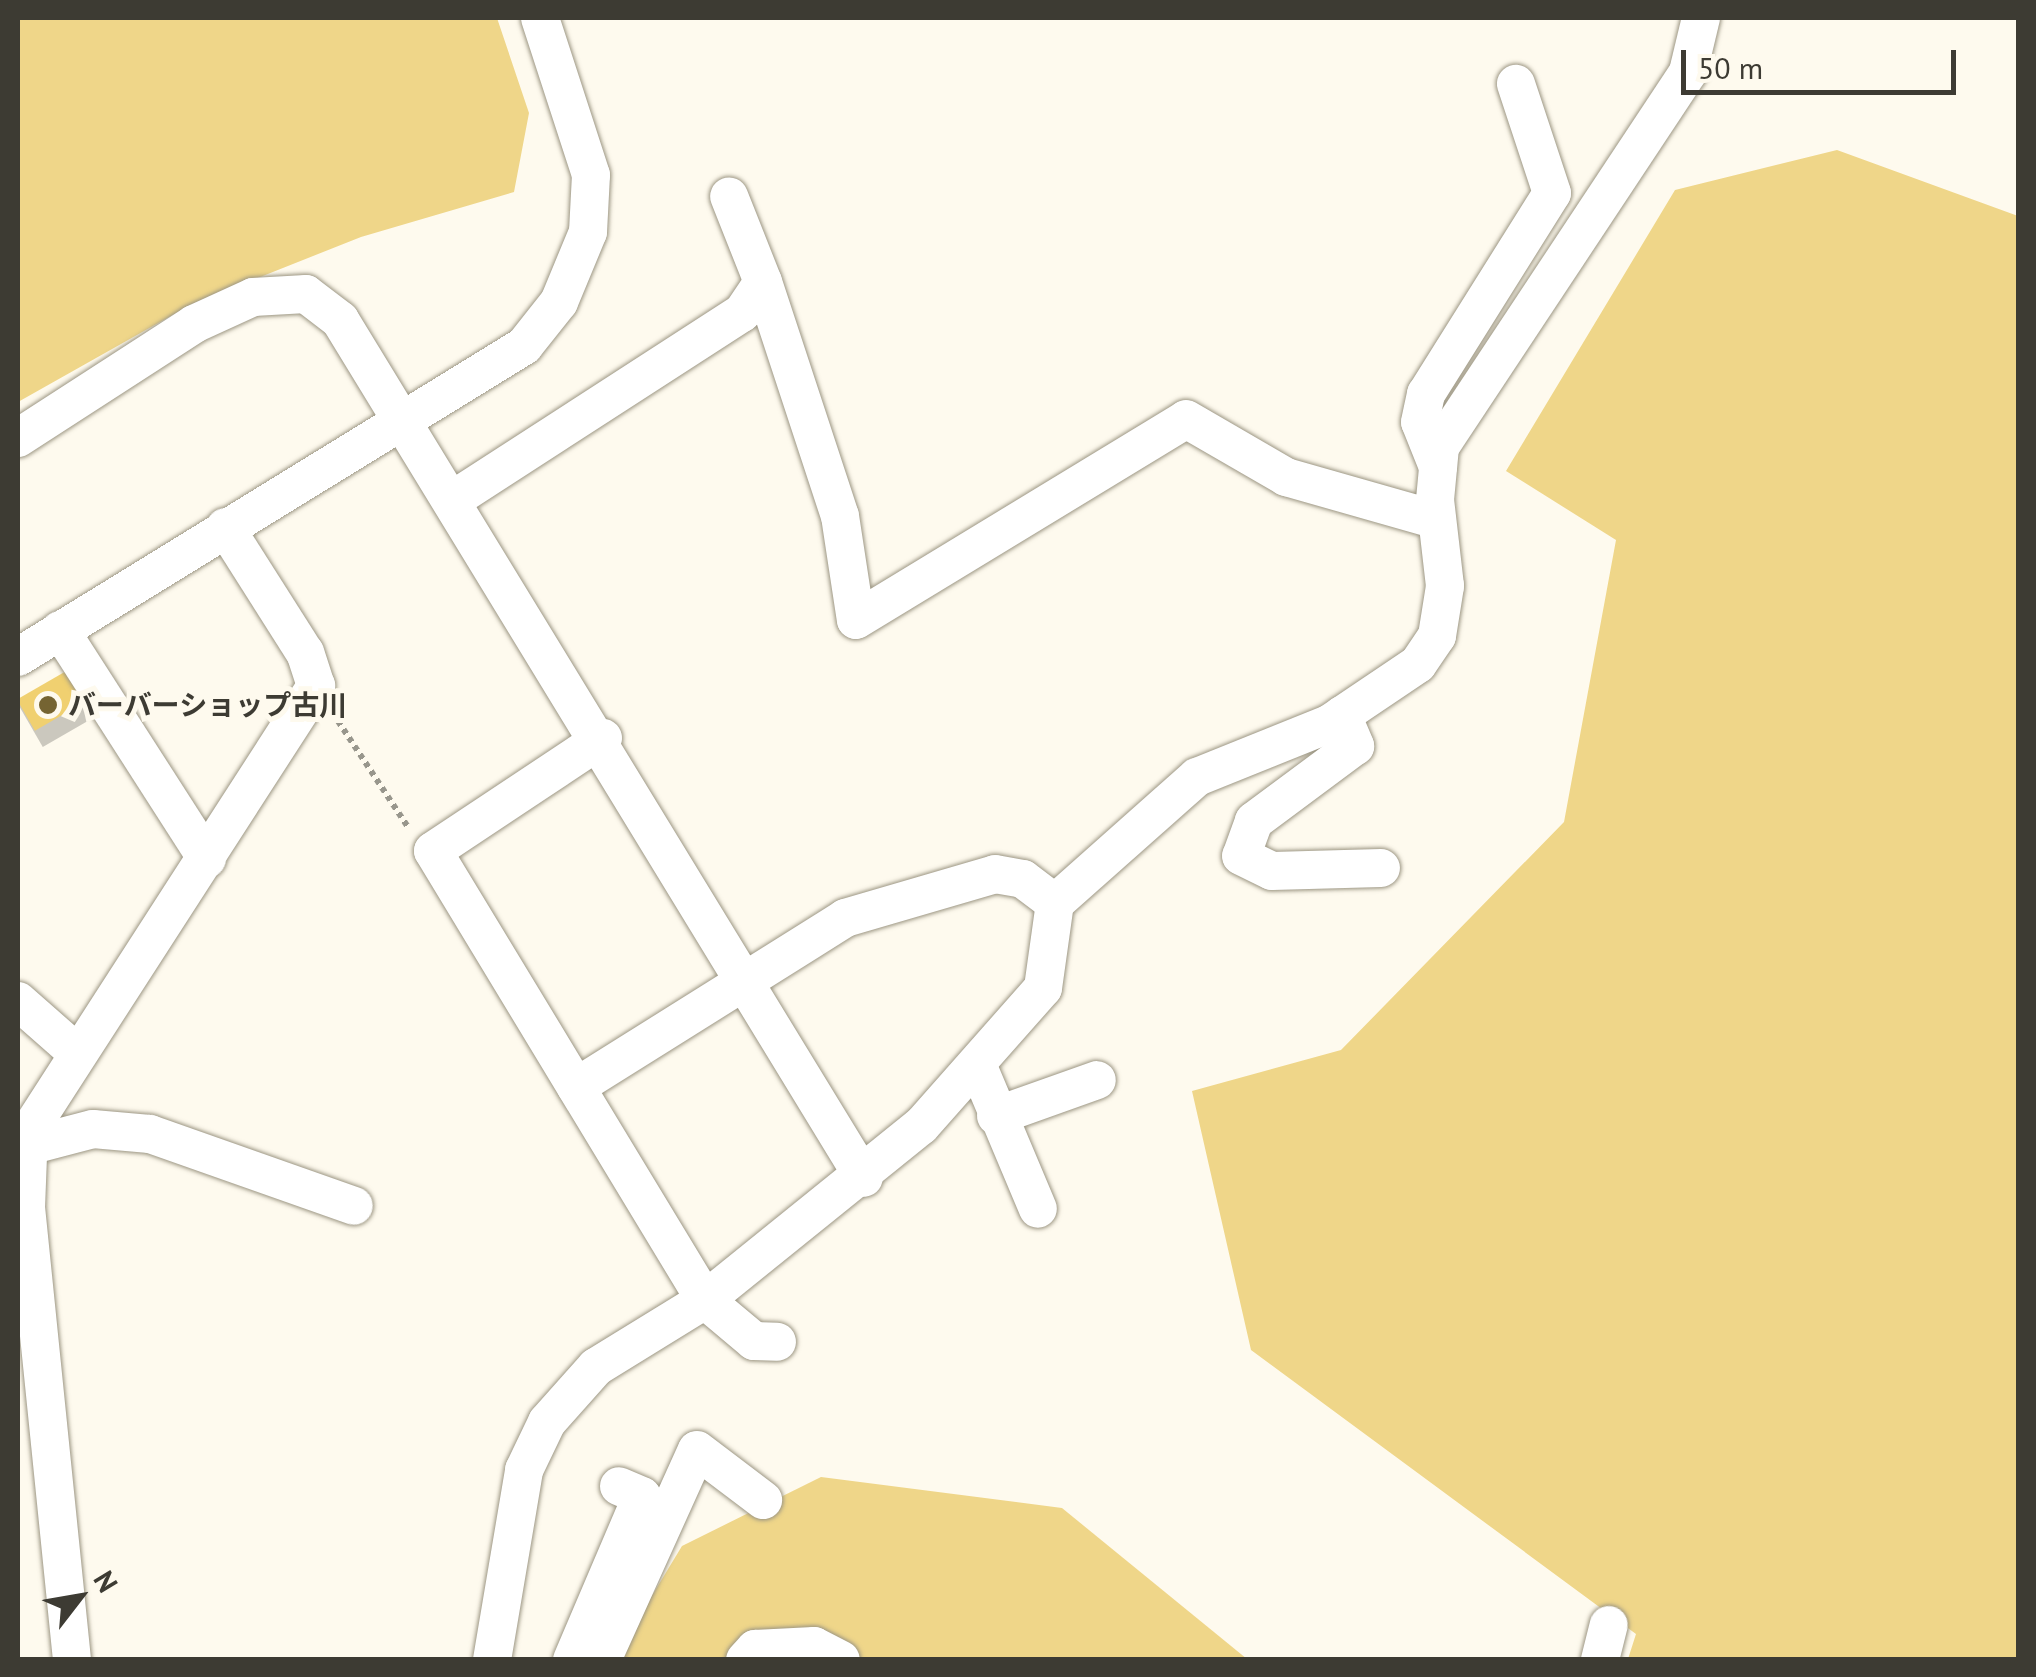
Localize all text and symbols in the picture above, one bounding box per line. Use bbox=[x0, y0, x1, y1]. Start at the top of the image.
scale bar bbox=[1686, 30, 1961, 92]
text: 50 m bbox=[1698, 48, 1763, 87]
place label: バーバーショップ古川 bbox=[68, 688, 348, 722]
marker: バーバーショップ古川 bbox=[37, 694, 59, 716]
north arrow bbox=[30, 1547, 130, 1647]
text: N bbox=[86, 1564, 127, 1599]

